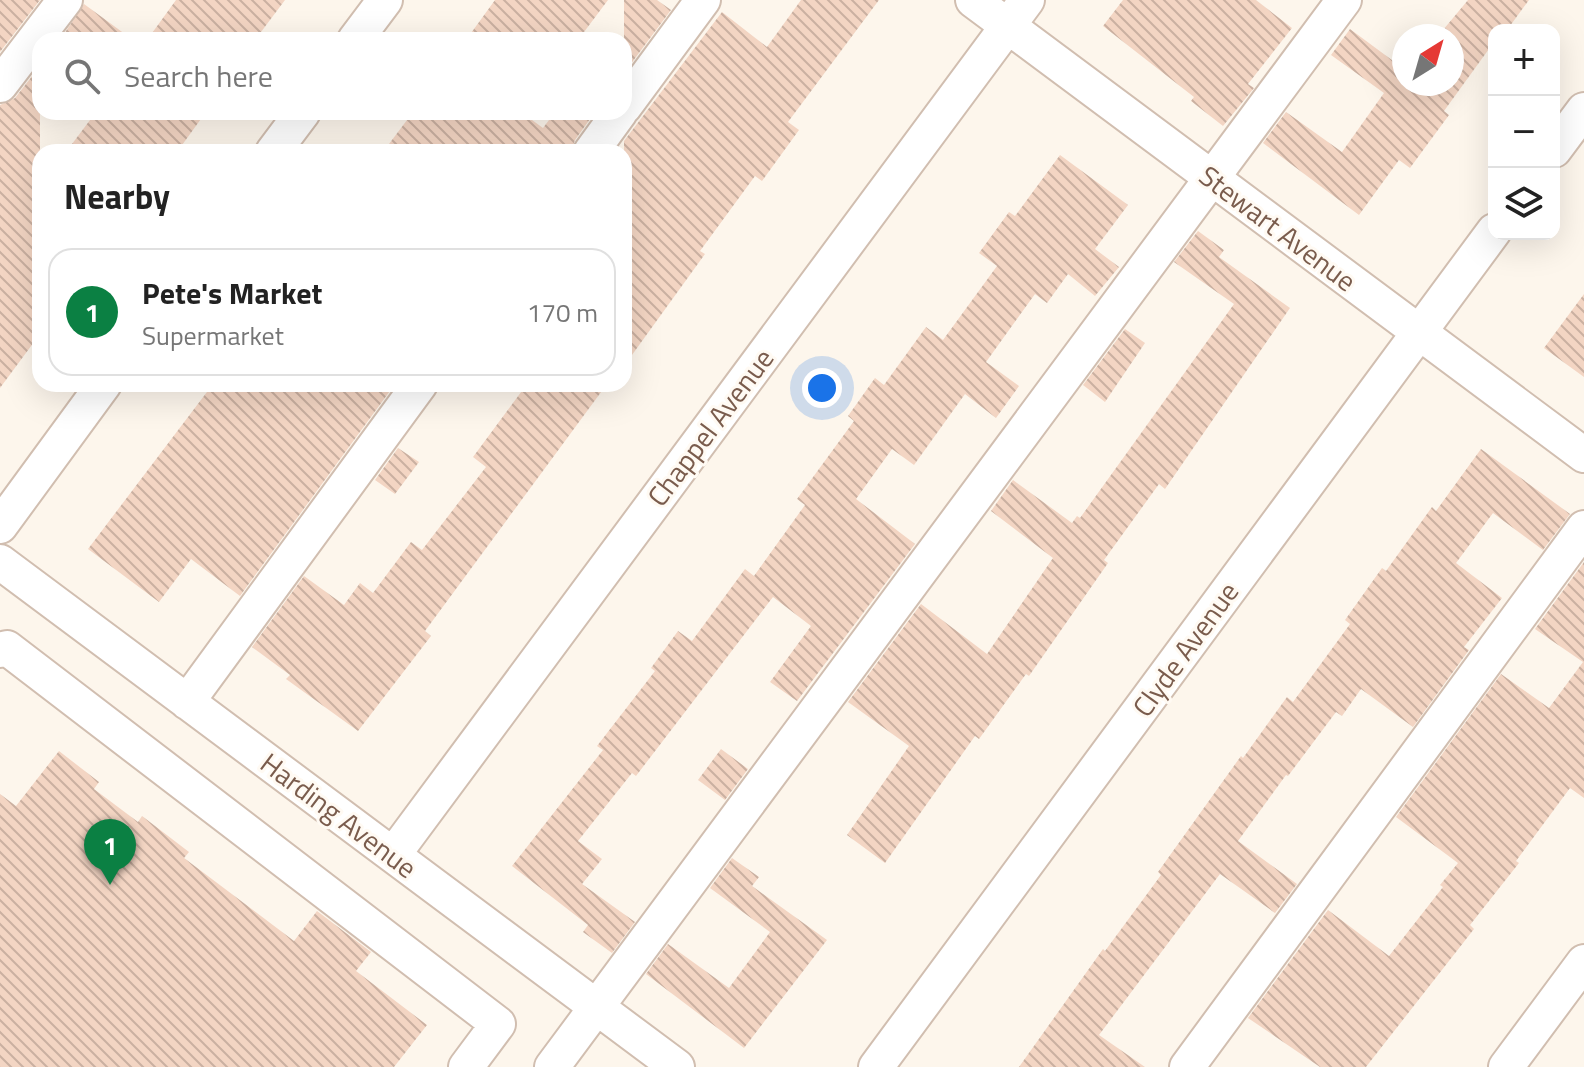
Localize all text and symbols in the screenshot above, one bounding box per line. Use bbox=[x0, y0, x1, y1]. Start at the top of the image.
north arrow bbox=[1392, 24, 1464, 96]
map controls bbox=[1488, 24, 1560, 240]
button: + bbox=[1488, 24, 1560, 96]
search box bbox=[32, 32, 632, 120]
text: Search here bbox=[124, 53, 273, 99]
icon: search bbox=[60, 54, 104, 98]
button: − bbox=[1488, 96, 1560, 168]
street label: Stewart Avenue bbox=[1190, 154, 1366, 302]
button: layers bbox=[1488, 168, 1560, 240]
text: Nearby bbox=[64, 170, 170, 222]
text: Pete's Market bbox=[142, 270, 322, 316]
text: 1 bbox=[85, 293, 99, 332]
text: 170 m bbox=[527, 293, 598, 332]
text: Supermarket bbox=[142, 316, 284, 355]
street label: Chappel Avenue bbox=[636, 339, 784, 515]
your location bbox=[802, 368, 842, 408]
street label: Clyde Avenue bbox=[1121, 573, 1249, 725]
street label: Harding Avenue bbox=[252, 742, 426, 888]
pin: 1 bbox=[84, 819, 136, 885]

